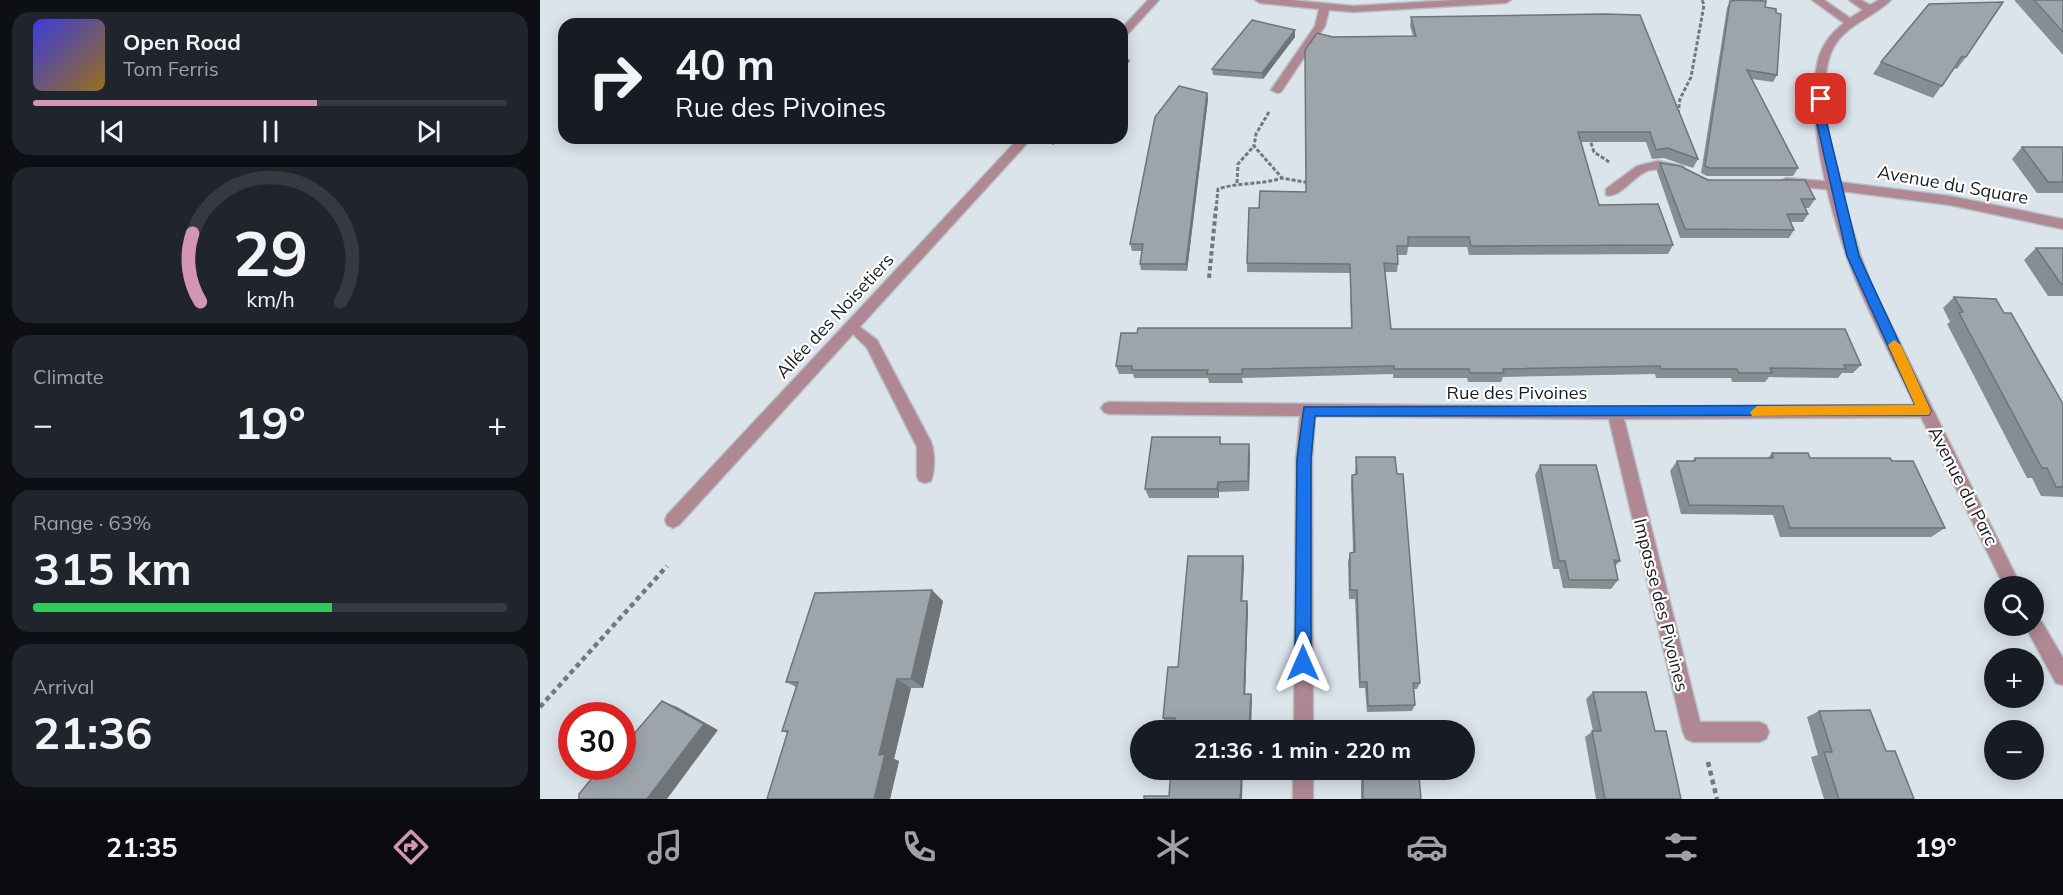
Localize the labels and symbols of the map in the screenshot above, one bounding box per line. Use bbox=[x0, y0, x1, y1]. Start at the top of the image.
pin bbox=[1795, 73, 1846, 124]
street label: Avenue du Square bbox=[1876, 160, 2030, 209]
street label: Allée des Noisetiers bbox=[771, 248, 899, 383]
street label: Rue des Pivoines bbox=[1447, 381, 1587, 404]
street label: Avenue du Parc bbox=[1924, 422, 2003, 549]
street label: Impasse des Pivoines bbox=[1629, 516, 1694, 694]
position arrow bbox=[1271, 631, 1335, 695]
speed limit sign: 30 bbox=[558, 702, 636, 780]

